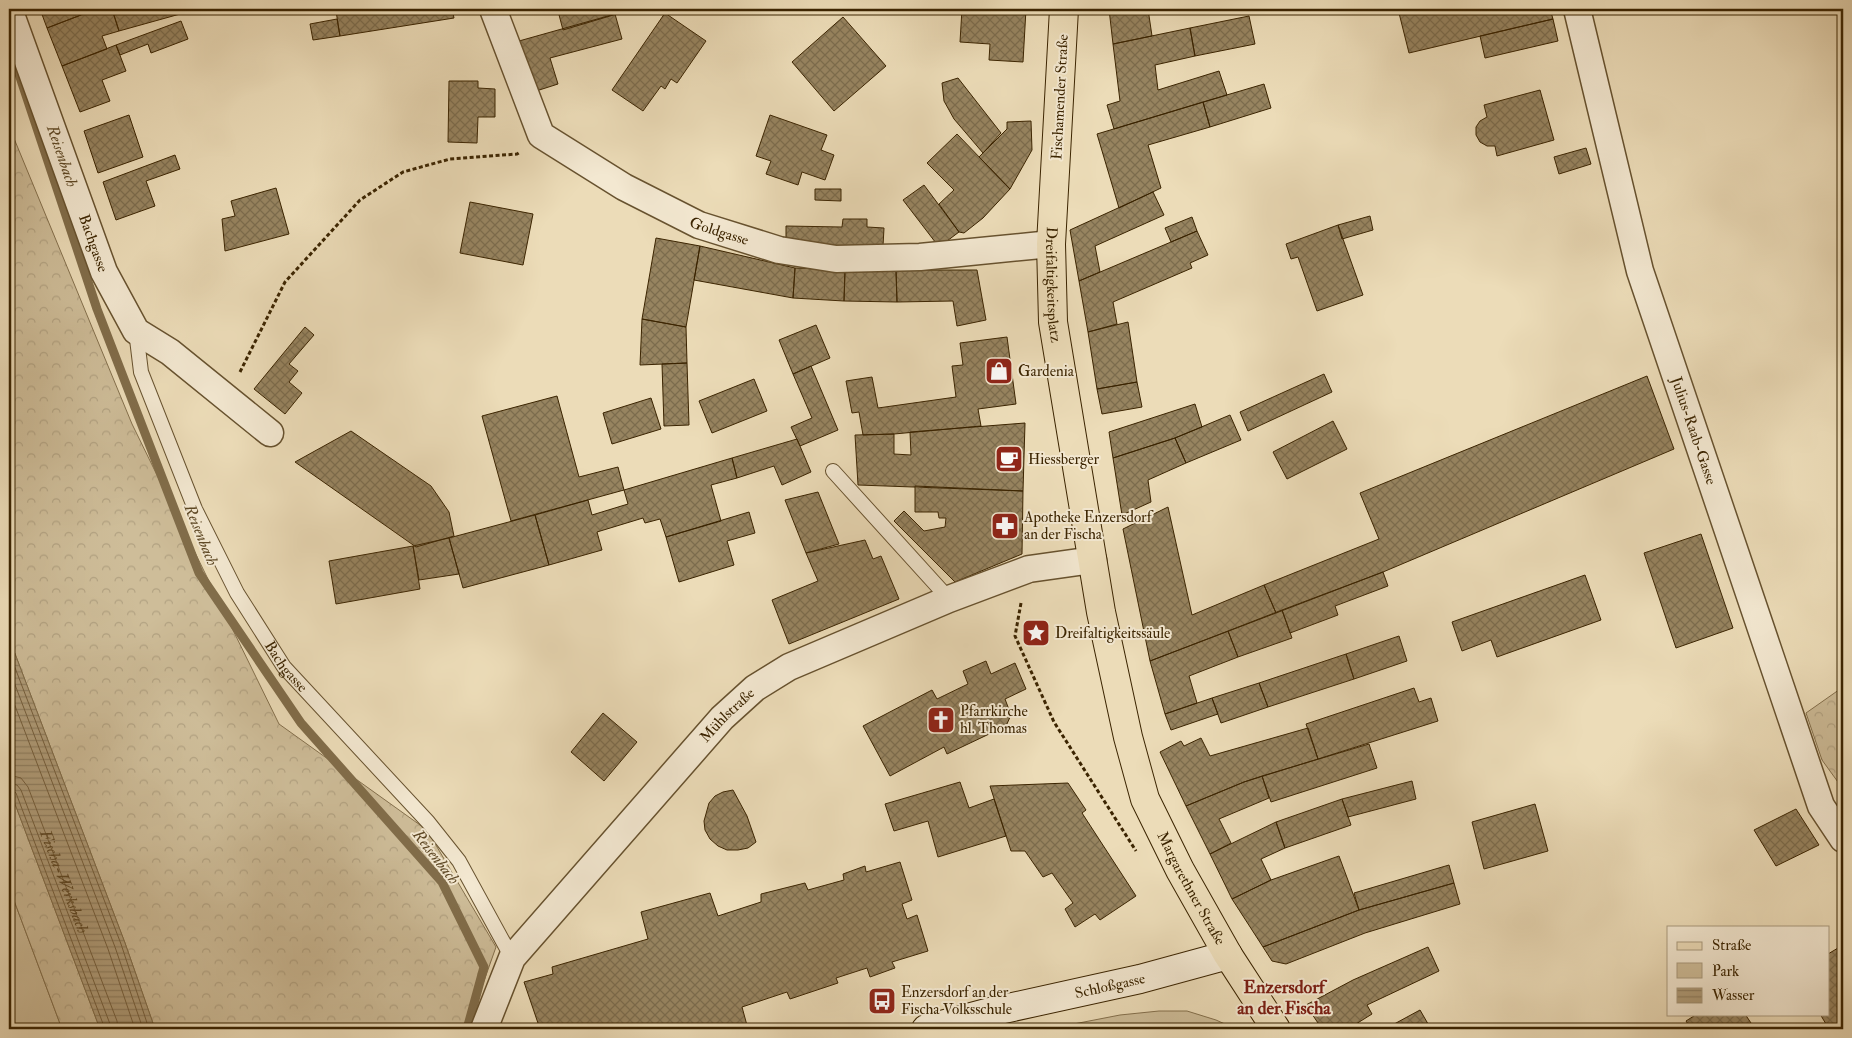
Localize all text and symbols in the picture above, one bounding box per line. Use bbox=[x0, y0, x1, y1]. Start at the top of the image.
street label: Fischamender Straße bbox=[1047, 34, 1073, 160]
water label: Reisenbach bbox=[42, 121, 82, 190]
street label: Bachgasse bbox=[74, 212, 113, 275]
street label: Goldgasse bbox=[686, 212, 751, 249]
street label: Dreifaltigkeitsplatz bbox=[1041, 226, 1066, 344]
shop icon: Gardenia bbox=[984, 356, 1014, 386]
place label: Gardenia bbox=[1018, 362, 1075, 381]
street label: Julius-Raab-Gasse bbox=[1666, 373, 1721, 487]
cafe icon: Hiessberger bbox=[994, 444, 1024, 474]
place label: Hiessberger bbox=[1028, 450, 1100, 469]
water label: Reisenbach bbox=[179, 500, 222, 569]
place label: Apotheke Enzersdorf an der Fischa bbox=[1023, 508, 1154, 544]
pharmacy icon: Apotheke Enzersdorf an der Fischa bbox=[990, 511, 1020, 541]
place icon: Dreifaltigkeitssäule bbox=[1021, 618, 1051, 648]
place label: Dreifaltigkeitssäule bbox=[1055, 624, 1170, 643]
street label: Bachgasse bbox=[260, 637, 312, 696]
street label: Mühlstraße bbox=[696, 684, 759, 746]
place label: Pfarrkirche hl. Thomas bbox=[960, 702, 1028, 738]
church icon: Pfarrkirche hl. Thomas bbox=[926, 705, 956, 735]
water label: Reisenbach bbox=[408, 825, 464, 889]
water label: Fischa-Werksbach bbox=[35, 826, 93, 936]
street label: Margarethner Straße bbox=[1153, 828, 1230, 948]
legend bbox=[1667, 926, 1830, 1016]
text: Straße bbox=[1712, 936, 1751, 955]
text: Park bbox=[1712, 962, 1739, 981]
street label: Schloßgasse bbox=[1073, 969, 1147, 1003]
district label: Enzersdorf an der Fischa bbox=[1237, 976, 1331, 1020]
place label: Enzersdorf an der Fischa Volksschule bbox=[901, 983, 1012, 1019]
bus stop icon: Enzersdorf an der Fischa Volksschule bbox=[867, 986, 897, 1016]
text: Wasser bbox=[1711, 986, 1755, 1005]

